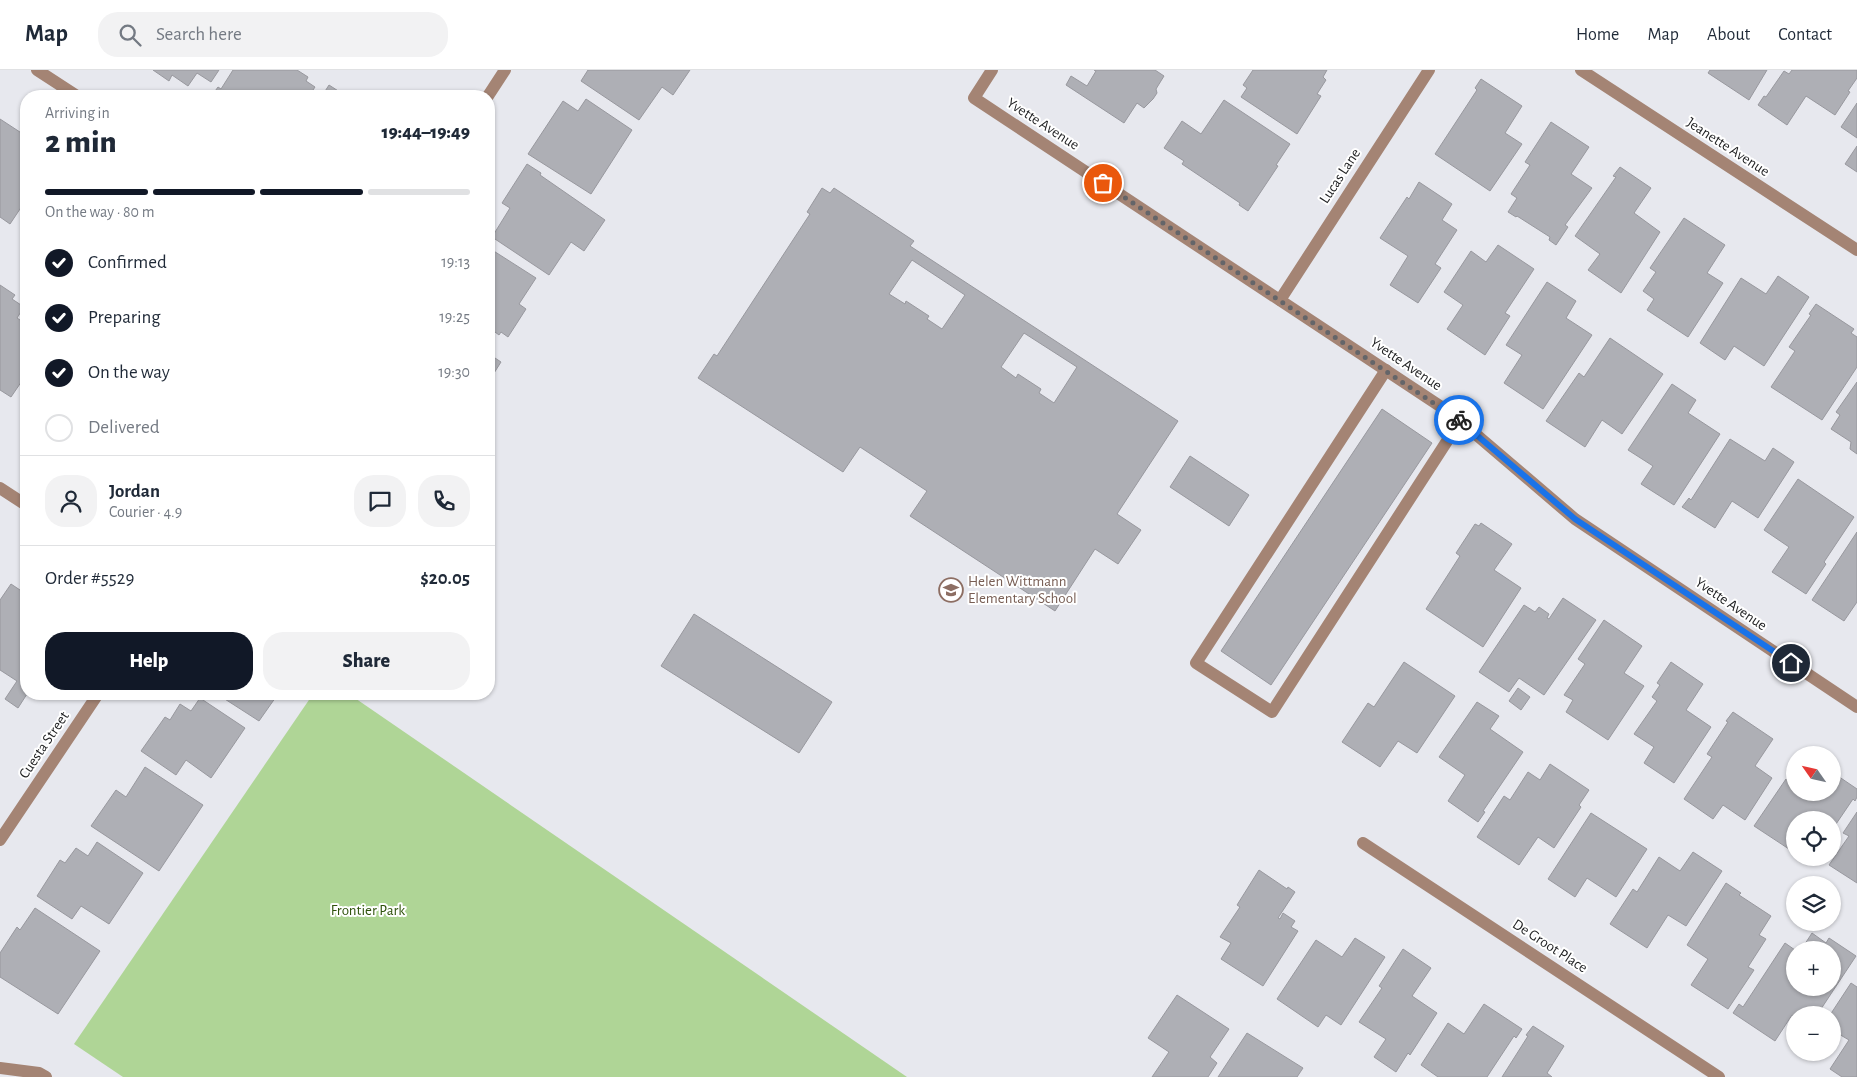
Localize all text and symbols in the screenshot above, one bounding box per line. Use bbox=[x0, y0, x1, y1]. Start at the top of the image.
search box bbox=[98, 12, 448, 57]
icon: search bbox=[116, 21, 144, 49]
text: Map bbox=[25, 22, 68, 46]
text: Search here bbox=[156, 25, 242, 44]
text: Home bbox=[1576, 26, 1619, 44]
text: Map bbox=[1647, 26, 1679, 44]
text: About bbox=[1707, 26, 1750, 44]
text: Contact bbox=[1778, 26, 1832, 44]
street label: Yvette Avenue bbox=[1004, 95, 1082, 153]
text: Arriving in bbox=[45, 105, 110, 121]
street label: Jeanette Avenue bbox=[1684, 115, 1772, 179]
text: 19:44–19:49 bbox=[382, 123, 470, 142]
text: 2 min bbox=[45, 126, 117, 158]
street label: Lucas Lane bbox=[1317, 146, 1363, 206]
pin bbox=[1082, 162, 1124, 204]
icon: bag bbox=[1089, 169, 1117, 197]
text: On the way · 80 m bbox=[45, 204, 154, 220]
icon: check bbox=[45, 249, 73, 277]
text: Confirmed bbox=[88, 253, 167, 272]
text: 19:13 bbox=[441, 254, 470, 270]
icon: check bbox=[45, 304, 73, 332]
text: Preparing bbox=[88, 308, 161, 327]
text: 19:25 bbox=[439, 309, 470, 325]
street label: Yvette Avenue bbox=[1367, 335, 1445, 393]
icon: check bbox=[45, 359, 73, 387]
text: On the way bbox=[88, 363, 170, 382]
text: 19:30 bbox=[438, 364, 470, 380]
courier bbox=[1434, 395, 1484, 445]
icon: bike bbox=[1445, 406, 1473, 434]
text: Delivered bbox=[88, 418, 160, 437]
button: person bbox=[45, 475, 97, 527]
button: chat bbox=[354, 475, 406, 527]
button: phone bbox=[418, 475, 470, 527]
text: Jordan bbox=[109, 482, 160, 501]
text: Courier · 4.9 bbox=[109, 504, 182, 520]
text: Order #5529 bbox=[45, 569, 134, 588]
text: $20.05 bbox=[420, 569, 470, 588]
place label: Helen Wittmann Elementary School bbox=[968, 574, 1077, 606]
street label: Yvette Avenue bbox=[1692, 575, 1770, 633]
school or university icon: Helen Wittmann Elementary School bbox=[938, 577, 964, 603]
button: Help bbox=[45, 632, 253, 690]
button: Share bbox=[263, 632, 470, 690]
pin bbox=[1770, 642, 1812, 684]
icon: home bbox=[1777, 649, 1805, 677]
street label: Cuesta Street bbox=[16, 709, 72, 781]
north arrow bbox=[1786, 746, 1841, 801]
map controls bbox=[1786, 746, 1841, 1061]
button: locate bbox=[1786, 811, 1841, 866]
button: layers bbox=[1786, 876, 1841, 931]
park label: Frontier Park bbox=[331, 903, 405, 918]
street label: De Groot Place bbox=[1510, 916, 1590, 976]
button: + bbox=[1786, 941, 1841, 996]
button: − bbox=[1786, 1006, 1841, 1061]

